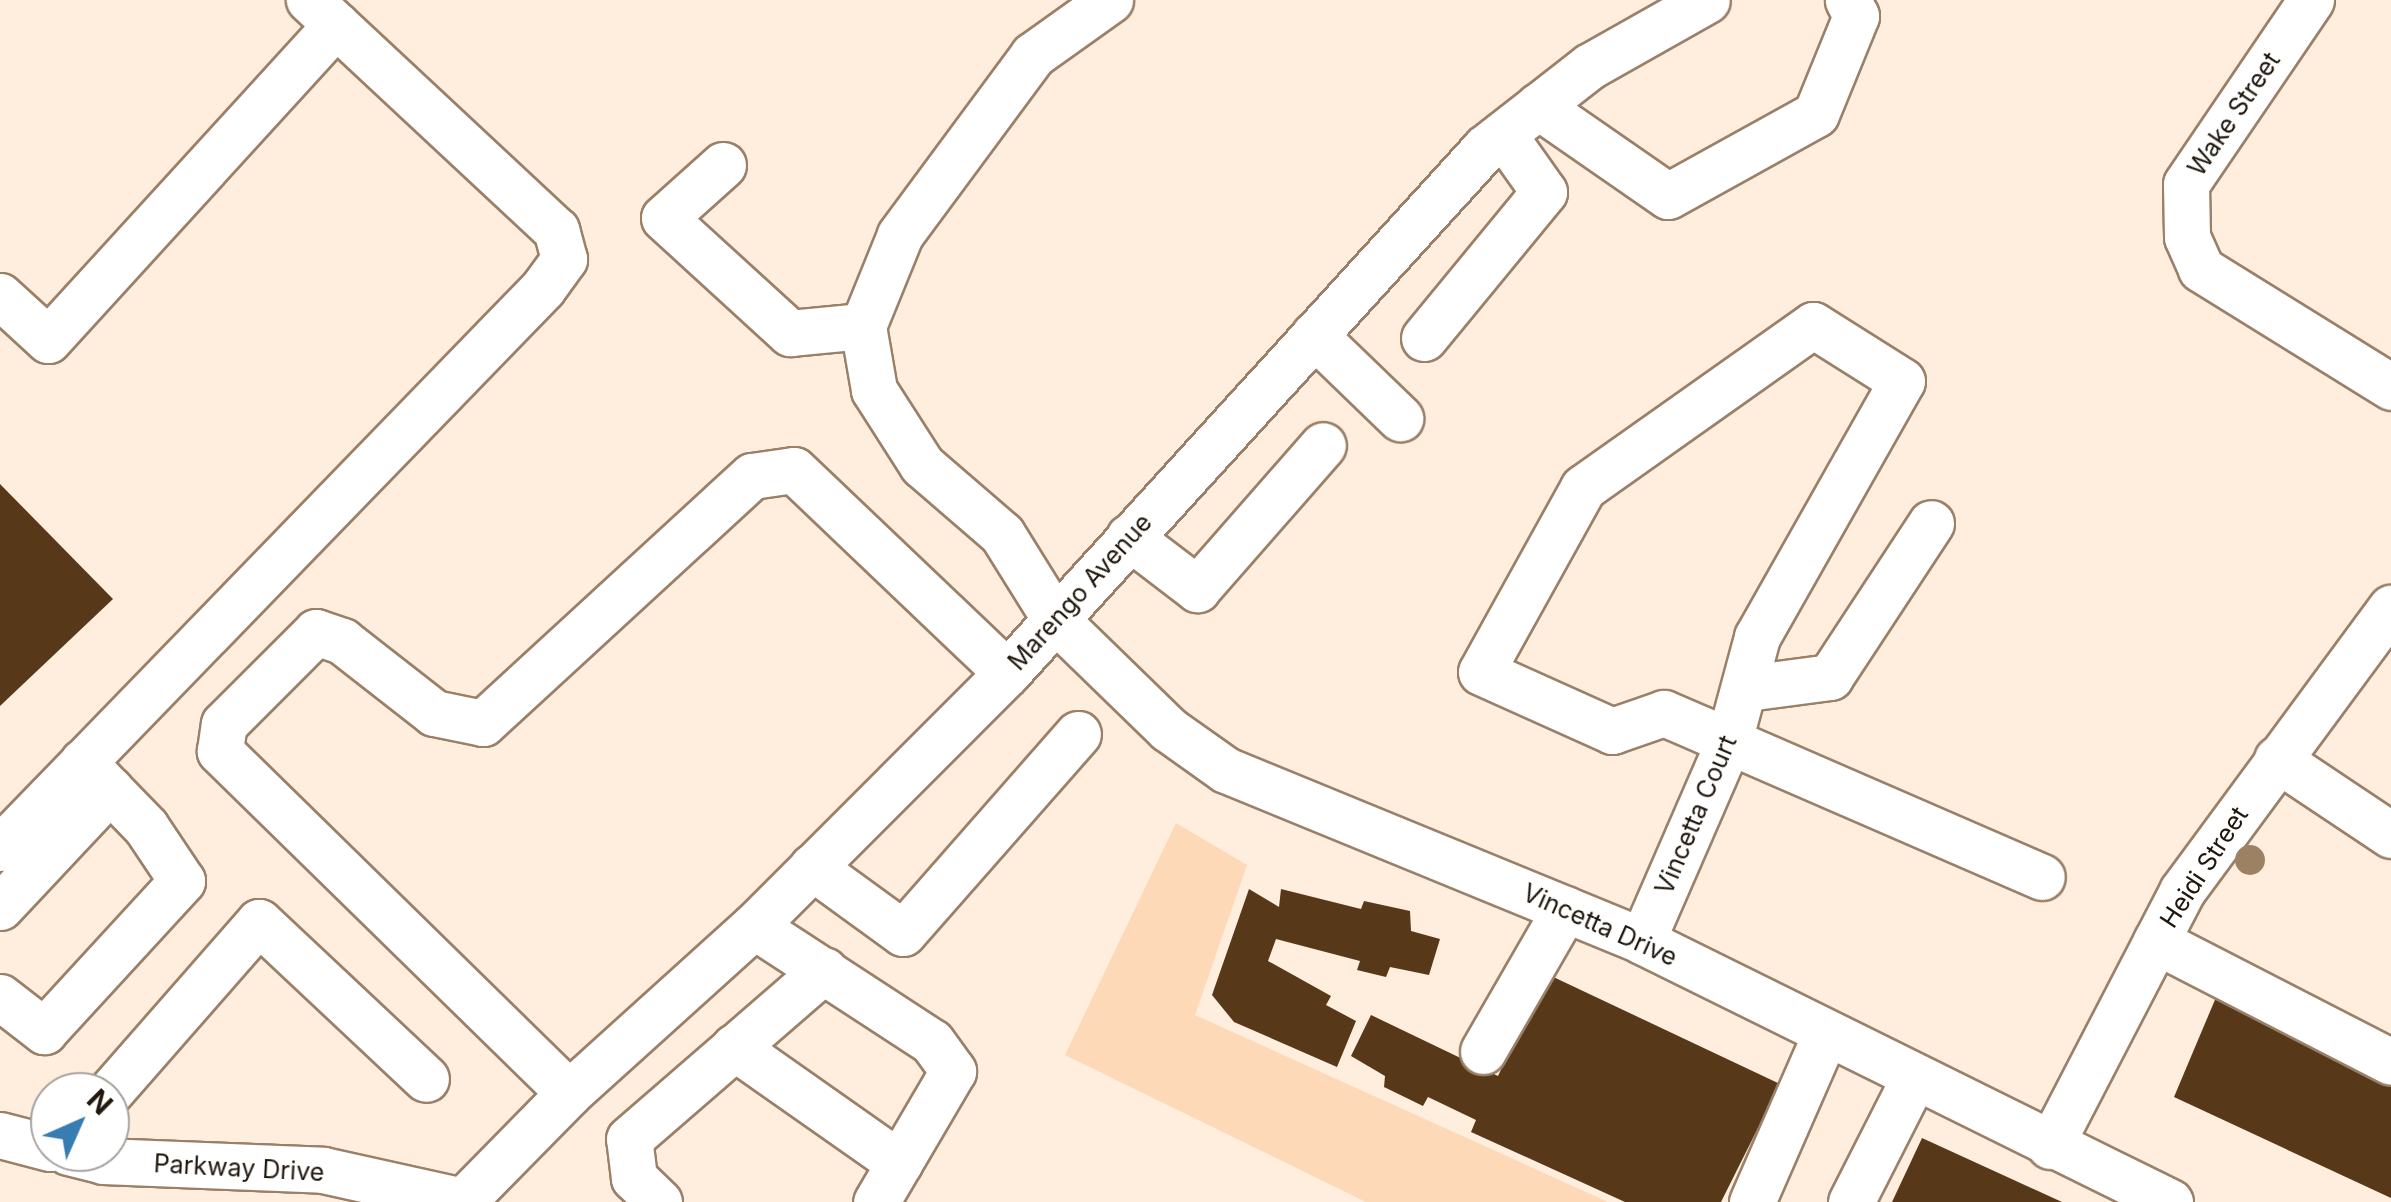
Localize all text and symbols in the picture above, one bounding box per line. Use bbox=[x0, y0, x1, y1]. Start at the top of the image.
street label: Wake Street bbox=[2182, 46, 2286, 182]
street label: Marengo Avenue bbox=[1002, 508, 1158, 676]
street label: Vincetta Court bbox=[1649, 731, 1743, 899]
street label: Heidi Street bbox=[2154, 801, 2254, 933]
street label: Vincetta Drive bbox=[1518, 878, 1682, 972]
north arrow bbox=[30, 1072, 130, 1172]
text: N bbox=[80, 1083, 119, 1122]
street label: Parkway Drive bbox=[153, 1149, 325, 1187]

